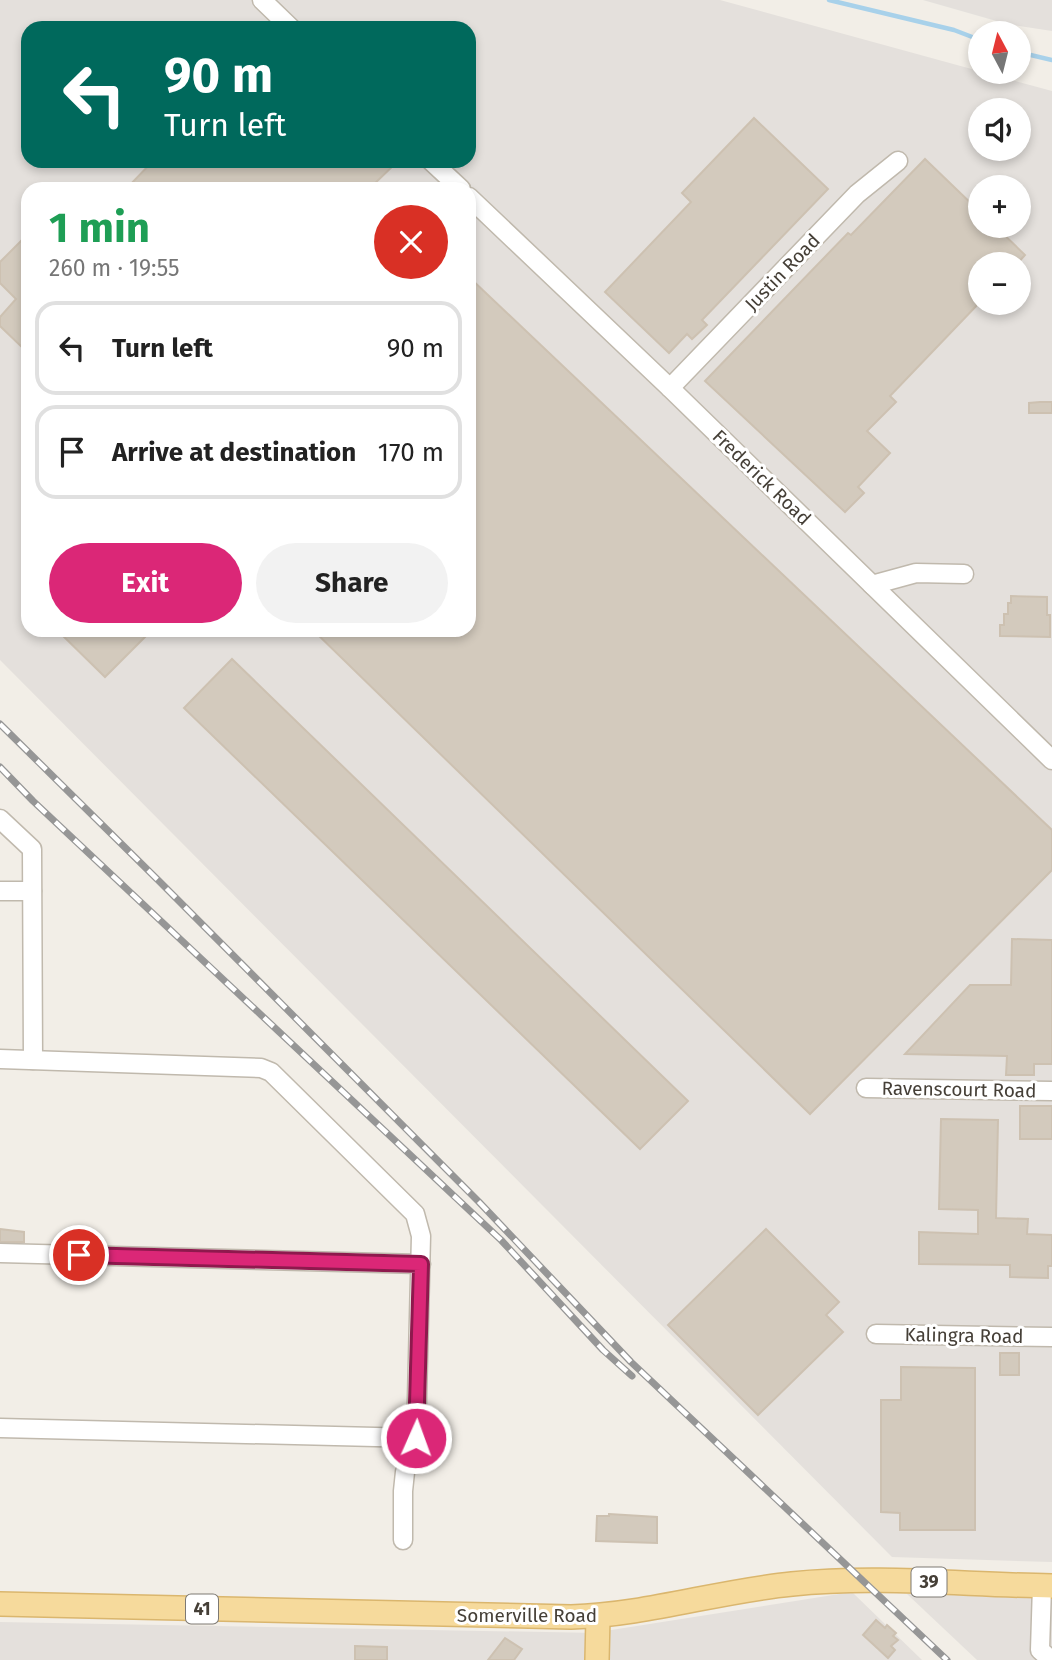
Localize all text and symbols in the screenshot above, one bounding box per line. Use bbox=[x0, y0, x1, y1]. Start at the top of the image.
north arrow bbox=[968, 21, 1031, 84]
map controls bbox=[968, 21, 1031, 315]
text: 90 m bbox=[164, 46, 273, 105]
icon: left bbox=[49, 49, 140, 140]
button: sound bbox=[968, 98, 1031, 161]
text: Turn left bbox=[164, 106, 286, 144]
button: + bbox=[968, 175, 1031, 238]
text: 1 min bbox=[49, 203, 150, 253]
button: close bbox=[374, 205, 448, 279]
street label: Justin Road bbox=[740, 229, 825, 316]
button: − bbox=[968, 252, 1031, 315]
text: 260 m · 19:55 bbox=[49, 254, 180, 282]
icon: left bbox=[53, 329, 91, 367]
text: Turn left bbox=[112, 333, 213, 364]
text: 90 m bbox=[387, 333, 444, 364]
street label: Frederick Road bbox=[708, 425, 816, 530]
icon: arrive bbox=[53, 433, 91, 471]
text: Arrive at destination bbox=[112, 437, 356, 468]
text: 170 m bbox=[378, 437, 444, 468]
button: Exit bbox=[49, 543, 242, 623]
button: Share bbox=[256, 543, 448, 623]
street label: Ravenscourt Road bbox=[881, 1077, 1037, 1102]
pin bbox=[49, 1225, 109, 1285]
icon: arrive bbox=[60, 1236, 98, 1274]
street label: Kalingra Road bbox=[904, 1323, 1024, 1348]
position arrow bbox=[379, 1401, 453, 1475]
road number: 39 bbox=[912, 1568, 946, 1596]
road number: 41 bbox=[186, 1594, 218, 1624]
street label: Somerville Road bbox=[457, 1604, 597, 1627]

